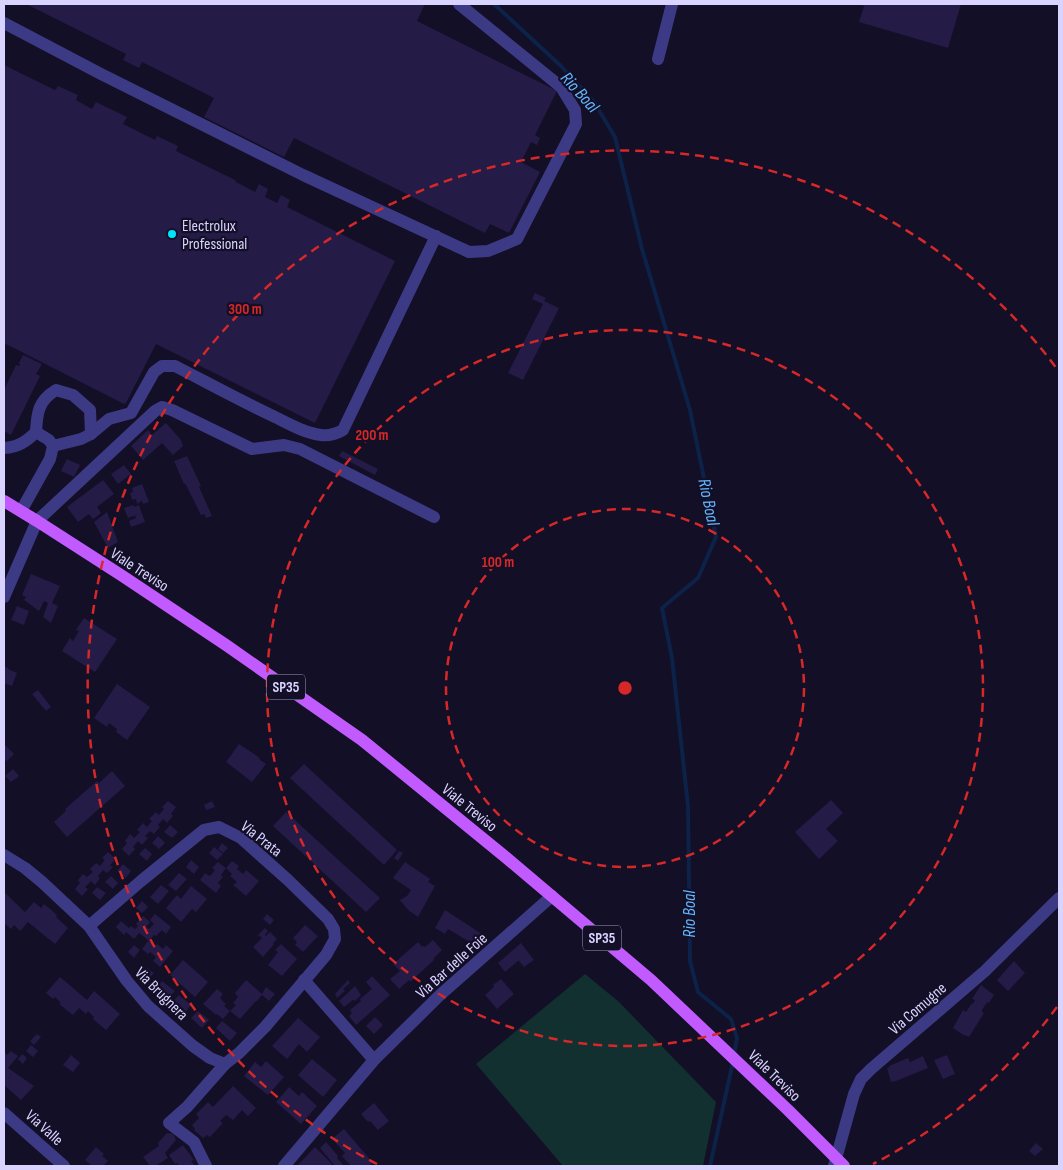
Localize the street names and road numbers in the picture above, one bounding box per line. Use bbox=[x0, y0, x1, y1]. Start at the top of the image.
street label: Viale Treviso bbox=[106, 544, 172, 596]
road number: SP35 bbox=[267, 674, 305, 700]
street label: Viale Treviso bbox=[438, 780, 501, 836]
street label: Via Prata bbox=[237, 817, 285, 861]
road number: SP35 bbox=[583, 926, 621, 950]
street label: Via Bar delle Foie bbox=[412, 929, 492, 1003]
street label: Via Brugnera bbox=[130, 963, 192, 1025]
street label: Via Comugne bbox=[885, 979, 951, 1039]
street label: Viale Treviso bbox=[744, 1046, 804, 1106]
street label: Via Valle bbox=[21, 1106, 67, 1150]

